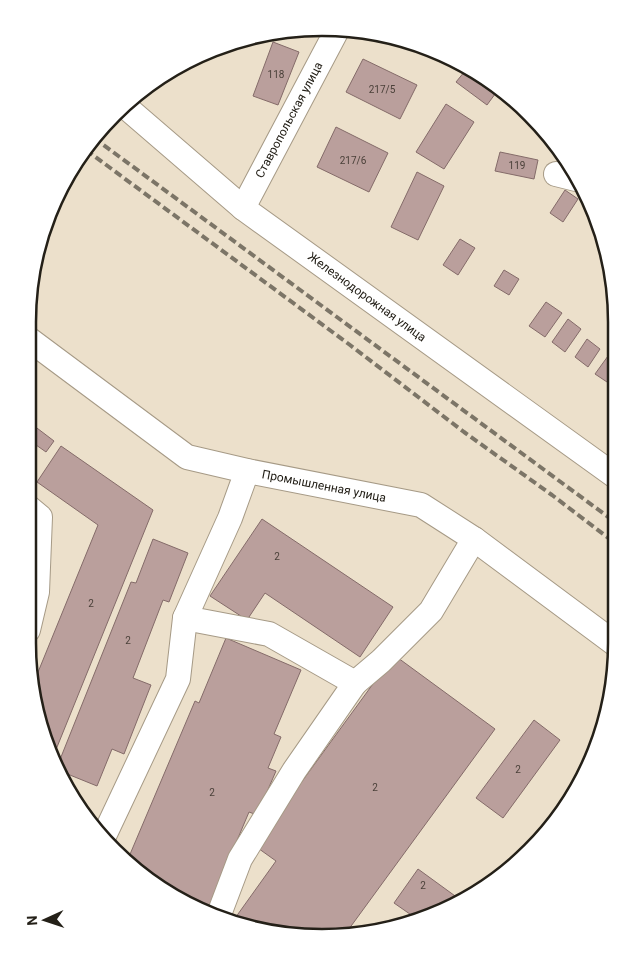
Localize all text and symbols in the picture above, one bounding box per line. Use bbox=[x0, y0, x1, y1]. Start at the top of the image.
street label: Ставропольская улица bbox=[252, 60, 326, 180]
house number: 118 bbox=[268, 69, 285, 80]
house number: 217/5 bbox=[369, 84, 396, 95]
house number: 217/6 bbox=[340, 155, 367, 166]
house number: 119 bbox=[509, 160, 525, 171]
street label: Железнодорожная улица bbox=[305, 249, 429, 345]
street label: Промышленная улица bbox=[261, 467, 387, 505]
house number: 2 bbox=[274, 551, 280, 562]
house number: 2 bbox=[88, 598, 94, 609]
house number: 2 bbox=[125, 635, 131, 646]
house number: 2 bbox=[515, 764, 521, 775]
house number: 2 bbox=[372, 782, 378, 793]
house number: 2 bbox=[209, 787, 215, 798]
house number: 2 bbox=[420, 880, 426, 891]
north arrow bbox=[20, 895, 70, 945]
text: N bbox=[24, 915, 40, 926]

